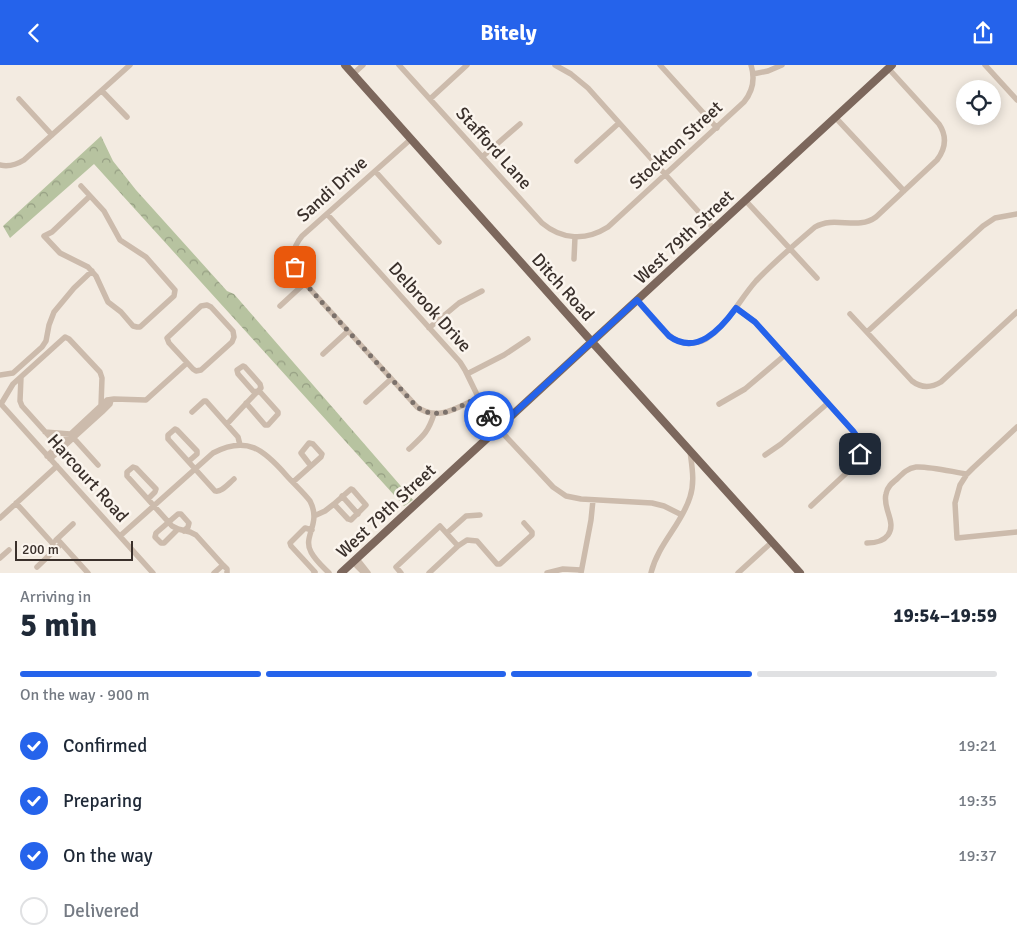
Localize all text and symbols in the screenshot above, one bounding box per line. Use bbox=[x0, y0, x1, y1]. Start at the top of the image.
icon: back bbox=[20, 19, 48, 47]
text: Bitely bbox=[480, 19, 537, 46]
icon: share bbox=[969, 19, 997, 47]
map controls bbox=[956, 80, 1001, 125]
button: locate bbox=[956, 80, 1001, 125]
street label: Stockton Street bbox=[625, 96, 727, 194]
street label: Stafford Lane bbox=[451, 102, 537, 194]
street label: Sandi Drive bbox=[292, 152, 372, 226]
street label: West 79th Street bbox=[630, 185, 738, 289]
pin bbox=[274, 246, 316, 288]
street label: Ditch Road bbox=[527, 249, 599, 325]
icon: bag bbox=[281, 253, 309, 281]
street label: Delbrook Drive bbox=[384, 257, 476, 357]
courier bbox=[464, 391, 514, 441]
icon: bike bbox=[475, 402, 503, 430]
street label: Harcourt Road bbox=[43, 429, 133, 527]
pin bbox=[839, 433, 881, 475]
icon: home bbox=[846, 440, 874, 468]
street label: West 79th Street bbox=[332, 459, 440, 563]
scale bar bbox=[15, 538, 132, 561]
text: 200 m bbox=[22, 541, 59, 558]
text: Arriving in bbox=[20, 587, 91, 607]
text: 19:54–19:59 bbox=[893, 604, 997, 628]
text: 5 min bbox=[20, 606, 97, 645]
text: On the way · 900 m bbox=[20, 685, 150, 705]
icon: check bbox=[20, 732, 48, 760]
text: Confirmed bbox=[63, 734, 147, 758]
text: 19:21 bbox=[958, 736, 997, 756]
icon: check bbox=[20, 787, 48, 815]
text: Preparing bbox=[63, 789, 142, 813]
text: 19:35 bbox=[958, 791, 997, 811]
icon: check bbox=[20, 842, 48, 870]
text: On the way bbox=[63, 844, 153, 868]
text: 19:37 bbox=[958, 846, 997, 866]
text: Delivered bbox=[63, 899, 139, 923]

